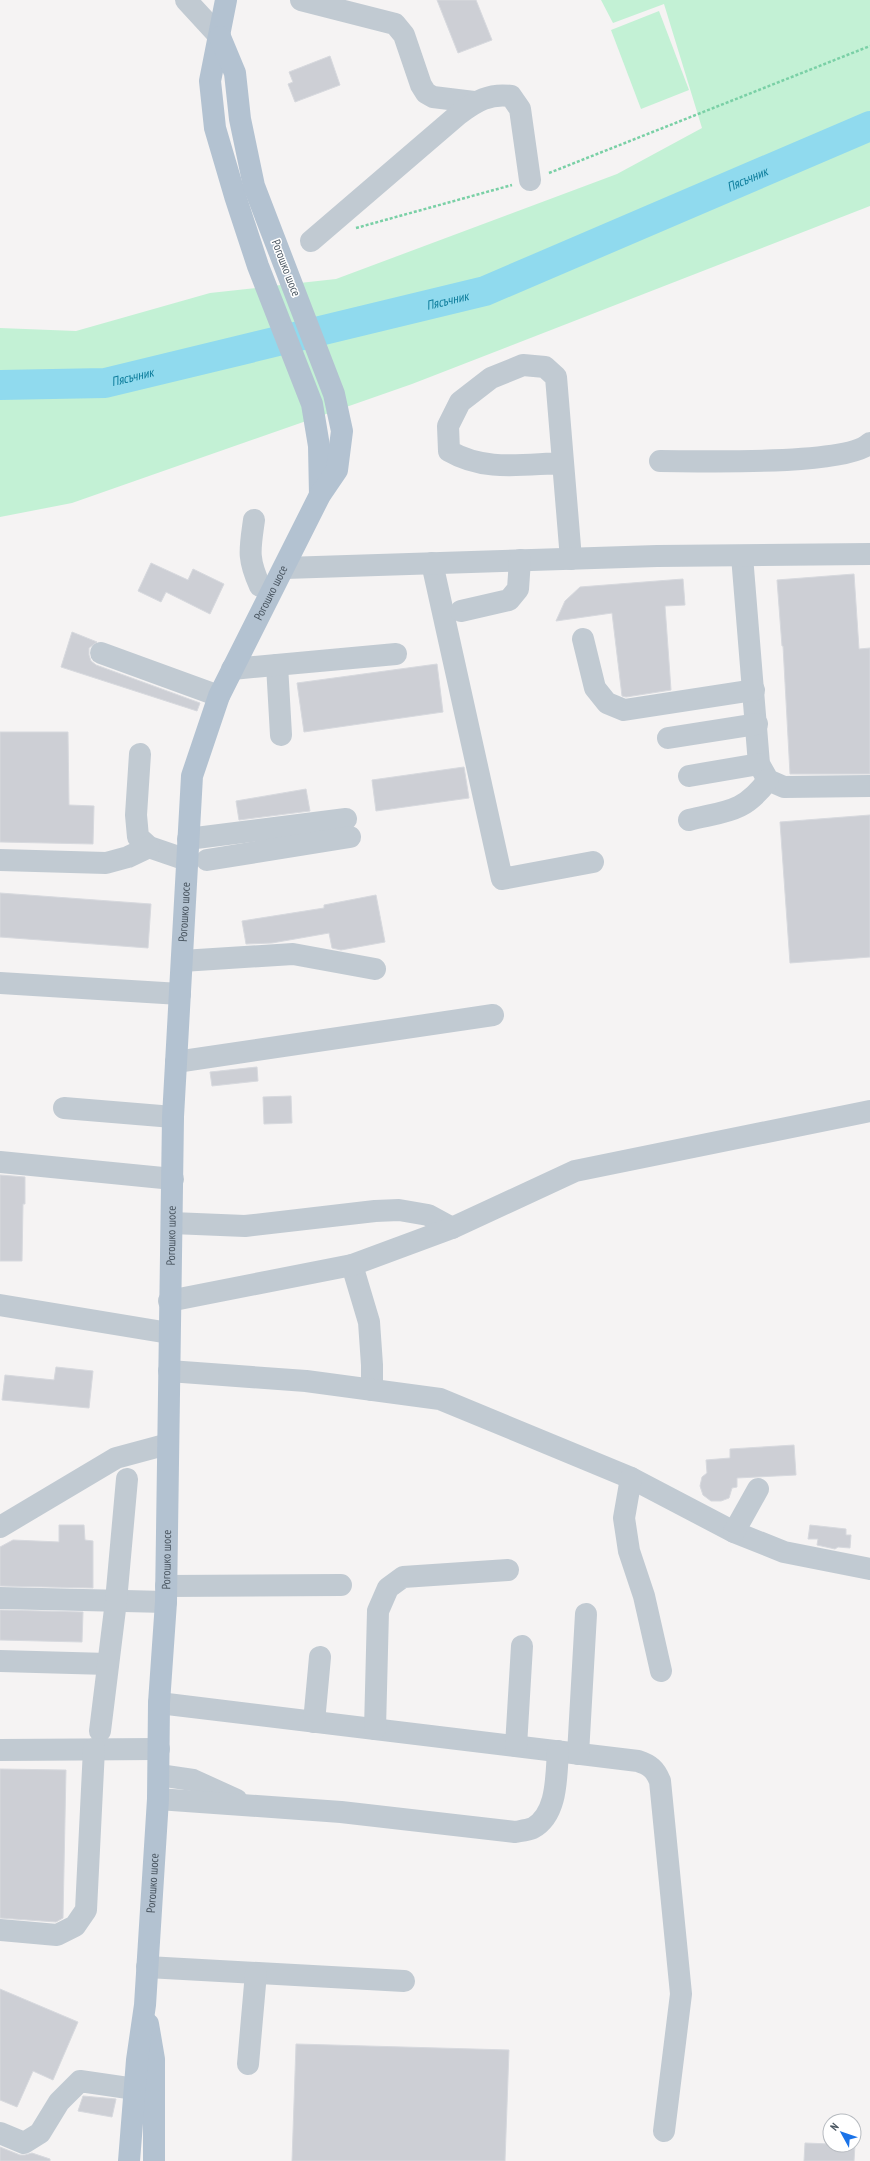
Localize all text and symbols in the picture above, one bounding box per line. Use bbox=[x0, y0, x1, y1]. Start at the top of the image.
water label: Пясъчник bbox=[724, 162, 772, 195]
street label: Рогошко шосе bbox=[269, 237, 304, 298]
water label: Пясъчник bbox=[424, 287, 472, 314]
water label: Пясъчник bbox=[109, 363, 157, 390]
street label: Рогошко шосе bbox=[250, 563, 290, 623]
street label: Рогошко шосе bbox=[175, 882, 193, 942]
street label: Рогошко шосе bbox=[163, 1206, 179, 1266]
street label: Рогошко шосе bbox=[158, 1530, 174, 1589]
street label: Рогошко шосе bbox=[143, 1853, 162, 1913]
north arrow bbox=[822, 2113, 862, 2153]
text: N bbox=[827, 2120, 842, 2133]

